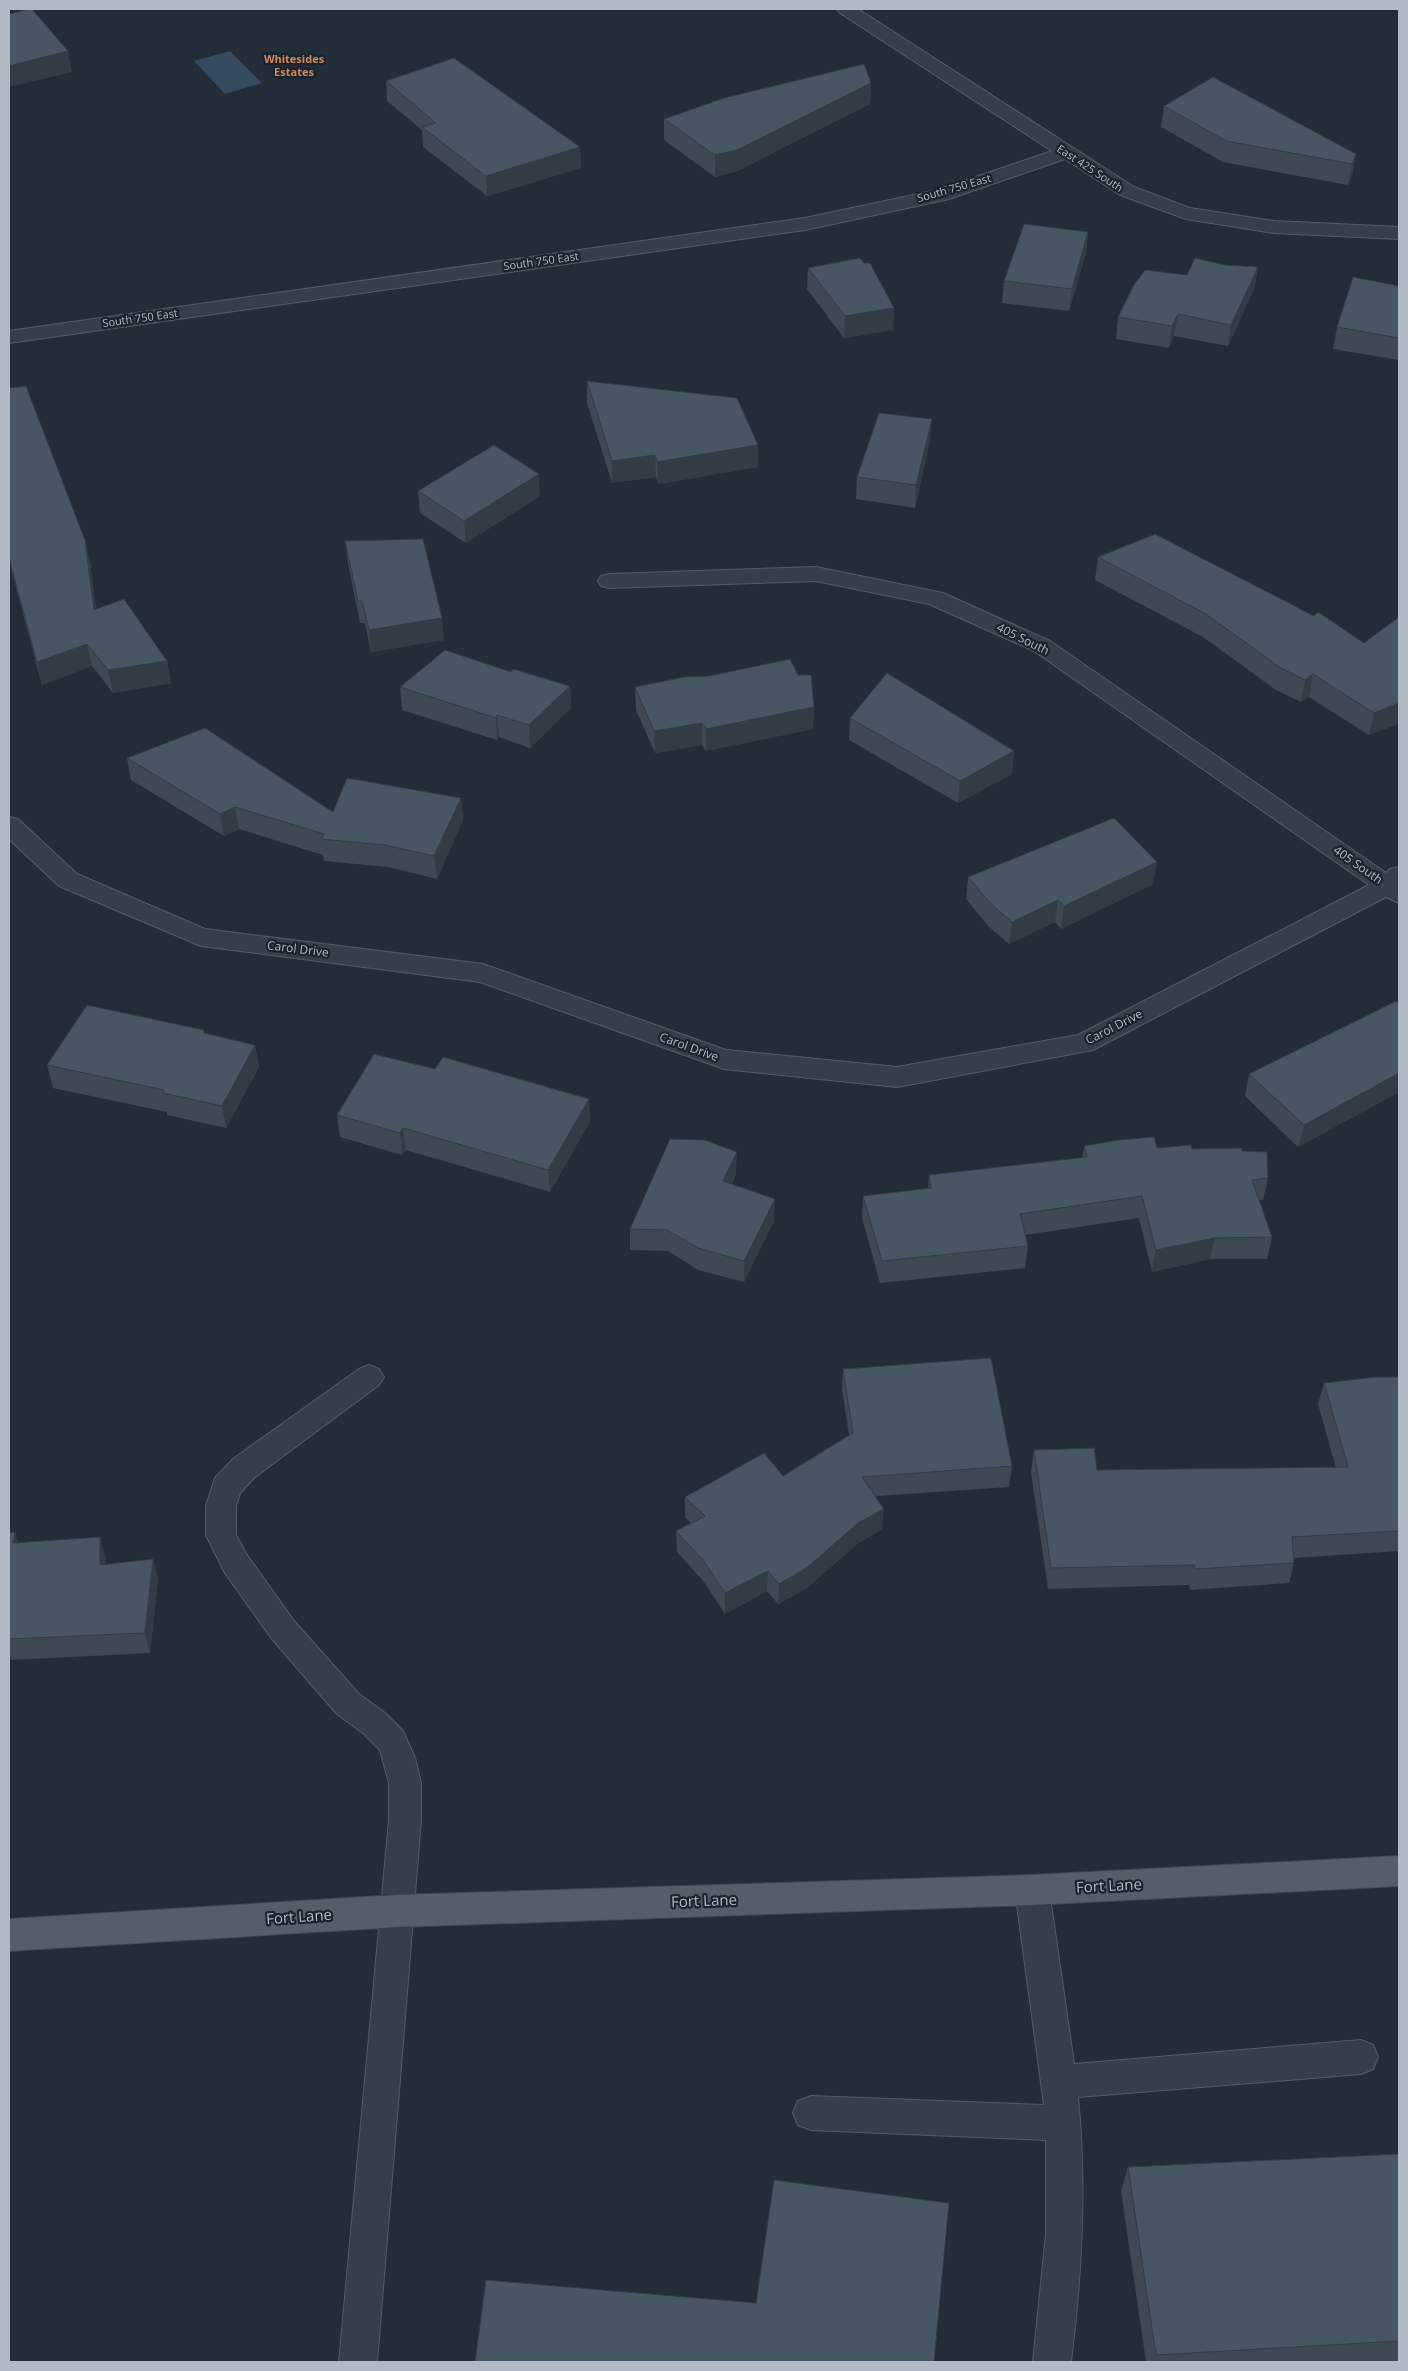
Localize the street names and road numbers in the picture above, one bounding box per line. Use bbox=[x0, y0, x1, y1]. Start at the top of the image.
street label: East 425 South bbox=[1054, 141, 1126, 195]
street label: South 750 East bbox=[915, 170, 993, 205]
street label: South 750 East bbox=[502, 248, 580, 273]
street label: South 750 East bbox=[101, 305, 179, 330]
street label: 405 South bbox=[994, 619, 1052, 659]
street label: 405 South bbox=[1330, 841, 1386, 888]
street label: Carol Drive bbox=[266, 936, 330, 961]
street label: Carol Drive bbox=[1082, 1005, 1145, 1048]
street label: Carol Drive bbox=[657, 1028, 721, 1065]
street label: Fort Lane bbox=[1076, 1873, 1142, 1897]
street label: Fort Lane bbox=[671, 1889, 737, 1911]
street label: Fort Lane bbox=[265, 1904, 333, 1928]

